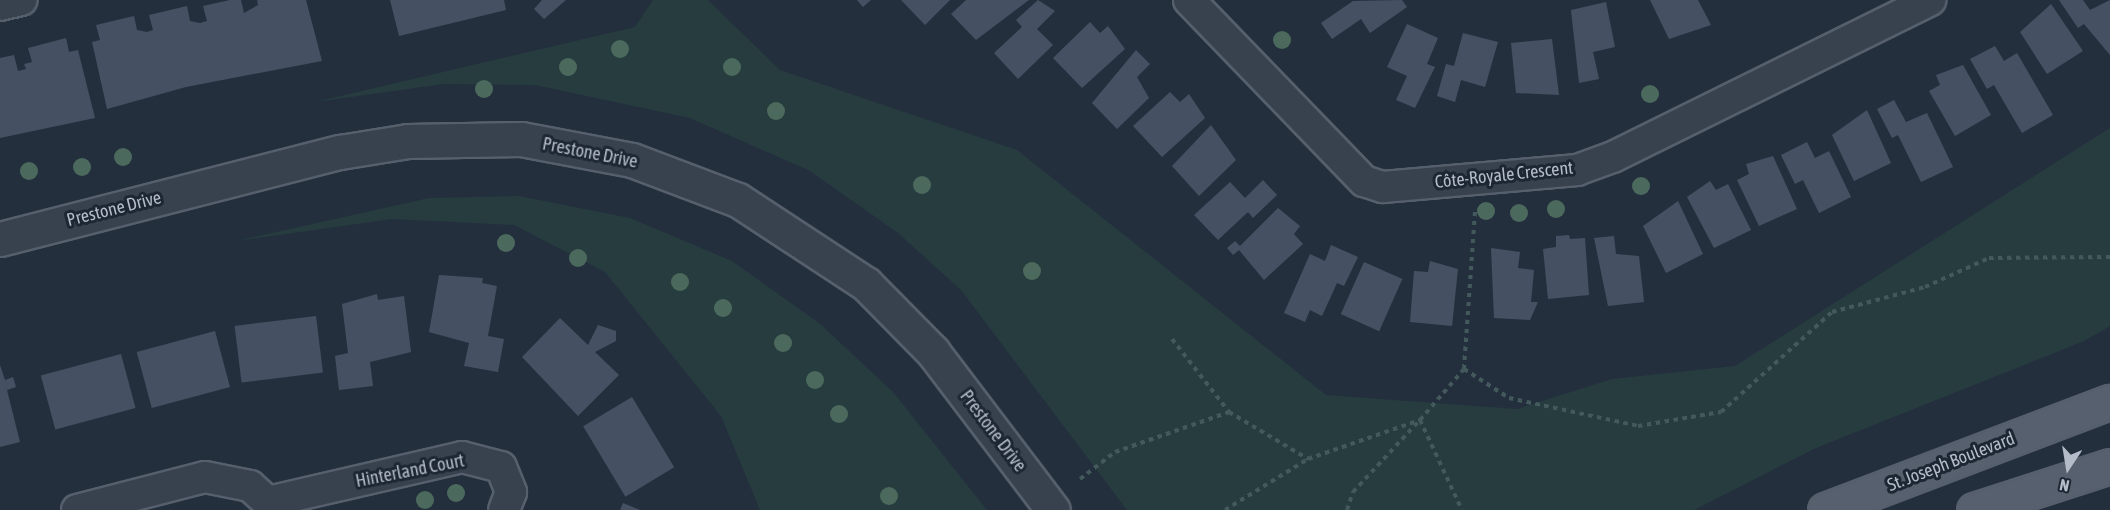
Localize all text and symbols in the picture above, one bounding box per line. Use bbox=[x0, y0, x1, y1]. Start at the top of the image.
street label: Prestone Drive bbox=[541, 133, 639, 173]
street label: Côte-Royale Crescent bbox=[1434, 157, 1574, 193]
street label: Prestone Drive bbox=[65, 187, 163, 231]
street label: Prestone Drive bbox=[955, 386, 1031, 476]
street label: St. Joseph Boulevard bbox=[1884, 428, 2018, 496]
north arrow bbox=[2038, 438, 2098, 498]
street label: Hinterland Court bbox=[354, 450, 466, 492]
text: N bbox=[2058, 476, 2071, 495]

